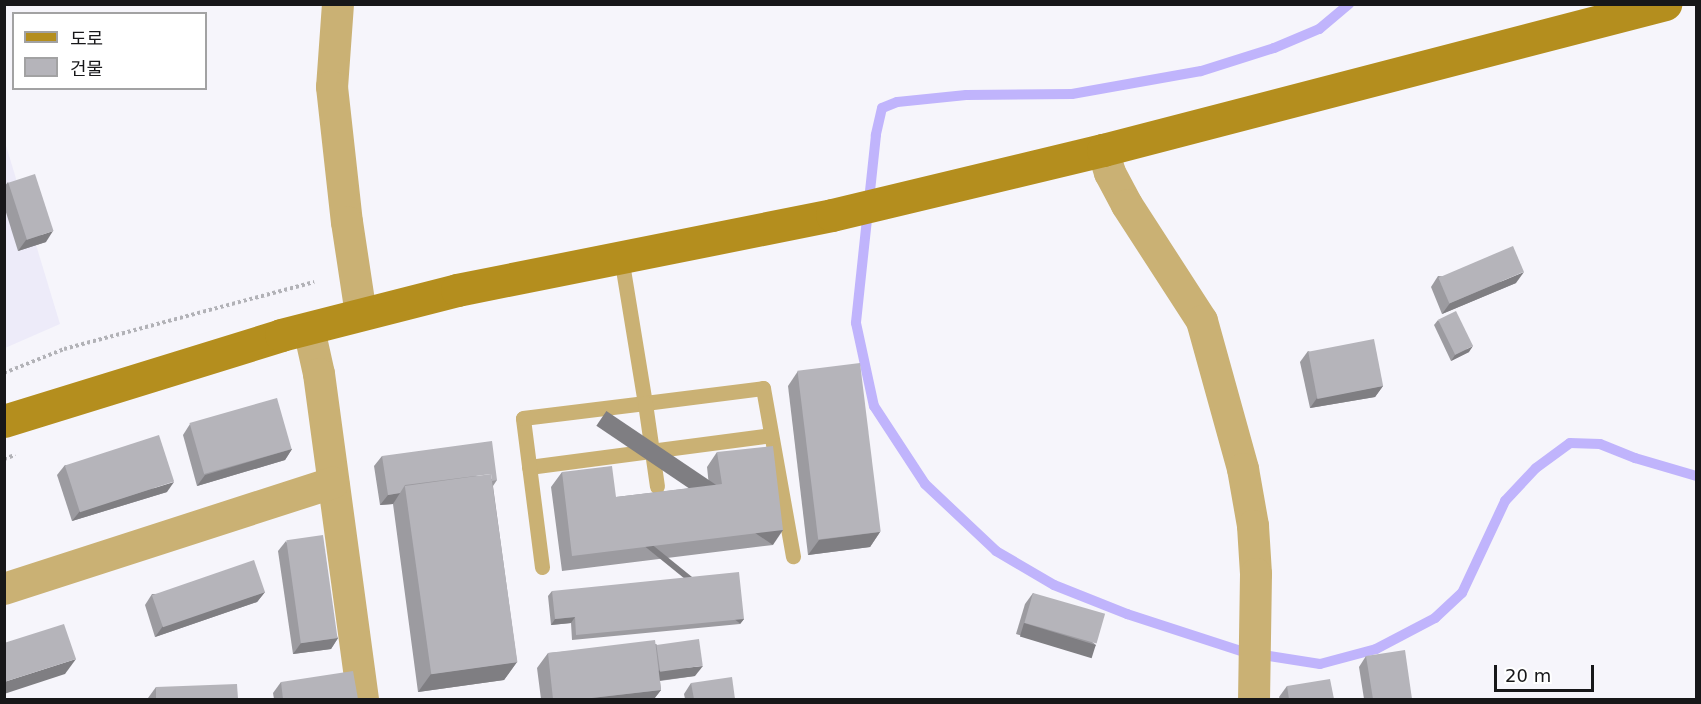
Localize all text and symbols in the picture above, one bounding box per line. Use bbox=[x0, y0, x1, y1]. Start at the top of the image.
legend bbox=[12, 12, 207, 90]
text: 도로 bbox=[70, 28, 103, 49]
text: 건물 bbox=[70, 58, 103, 79]
scale bar bbox=[1497, 653, 1598, 691]
text: 20 m bbox=[1505, 665, 1551, 686]

